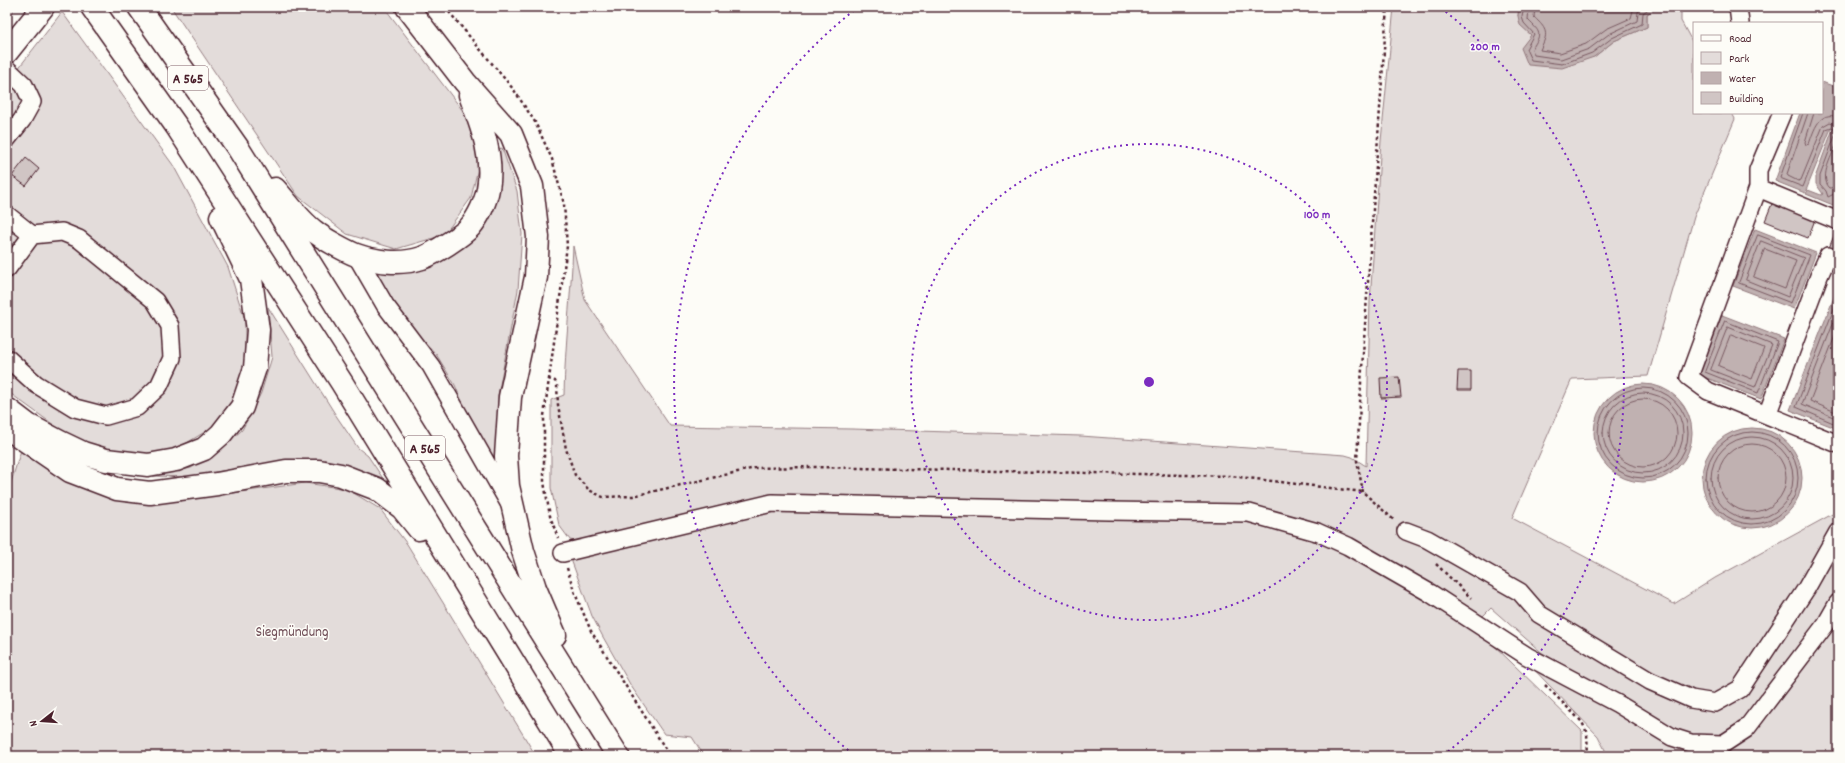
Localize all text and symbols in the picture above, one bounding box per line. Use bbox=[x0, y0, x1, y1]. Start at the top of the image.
legend bbox=[1693, 22, 1823, 114]
text: Road bbox=[1729, 31, 1751, 48]
text: 200 m bbox=[1470, 39, 1500, 56]
text: Park bbox=[1729, 51, 1750, 68]
road number: A 565 bbox=[168, 66, 208, 90]
text: Water bbox=[1729, 71, 1756, 88]
text: Building bbox=[1729, 91, 1764, 108]
text: 100 m bbox=[1304, 207, 1330, 224]
centre of rings bbox=[1142, 375, 1156, 389]
road number: A 565 bbox=[405, 436, 445, 460]
park label: Siegmündung bbox=[255, 622, 329, 644]
north arrow bbox=[22, 701, 62, 741]
text: N bbox=[26, 718, 43, 728]

